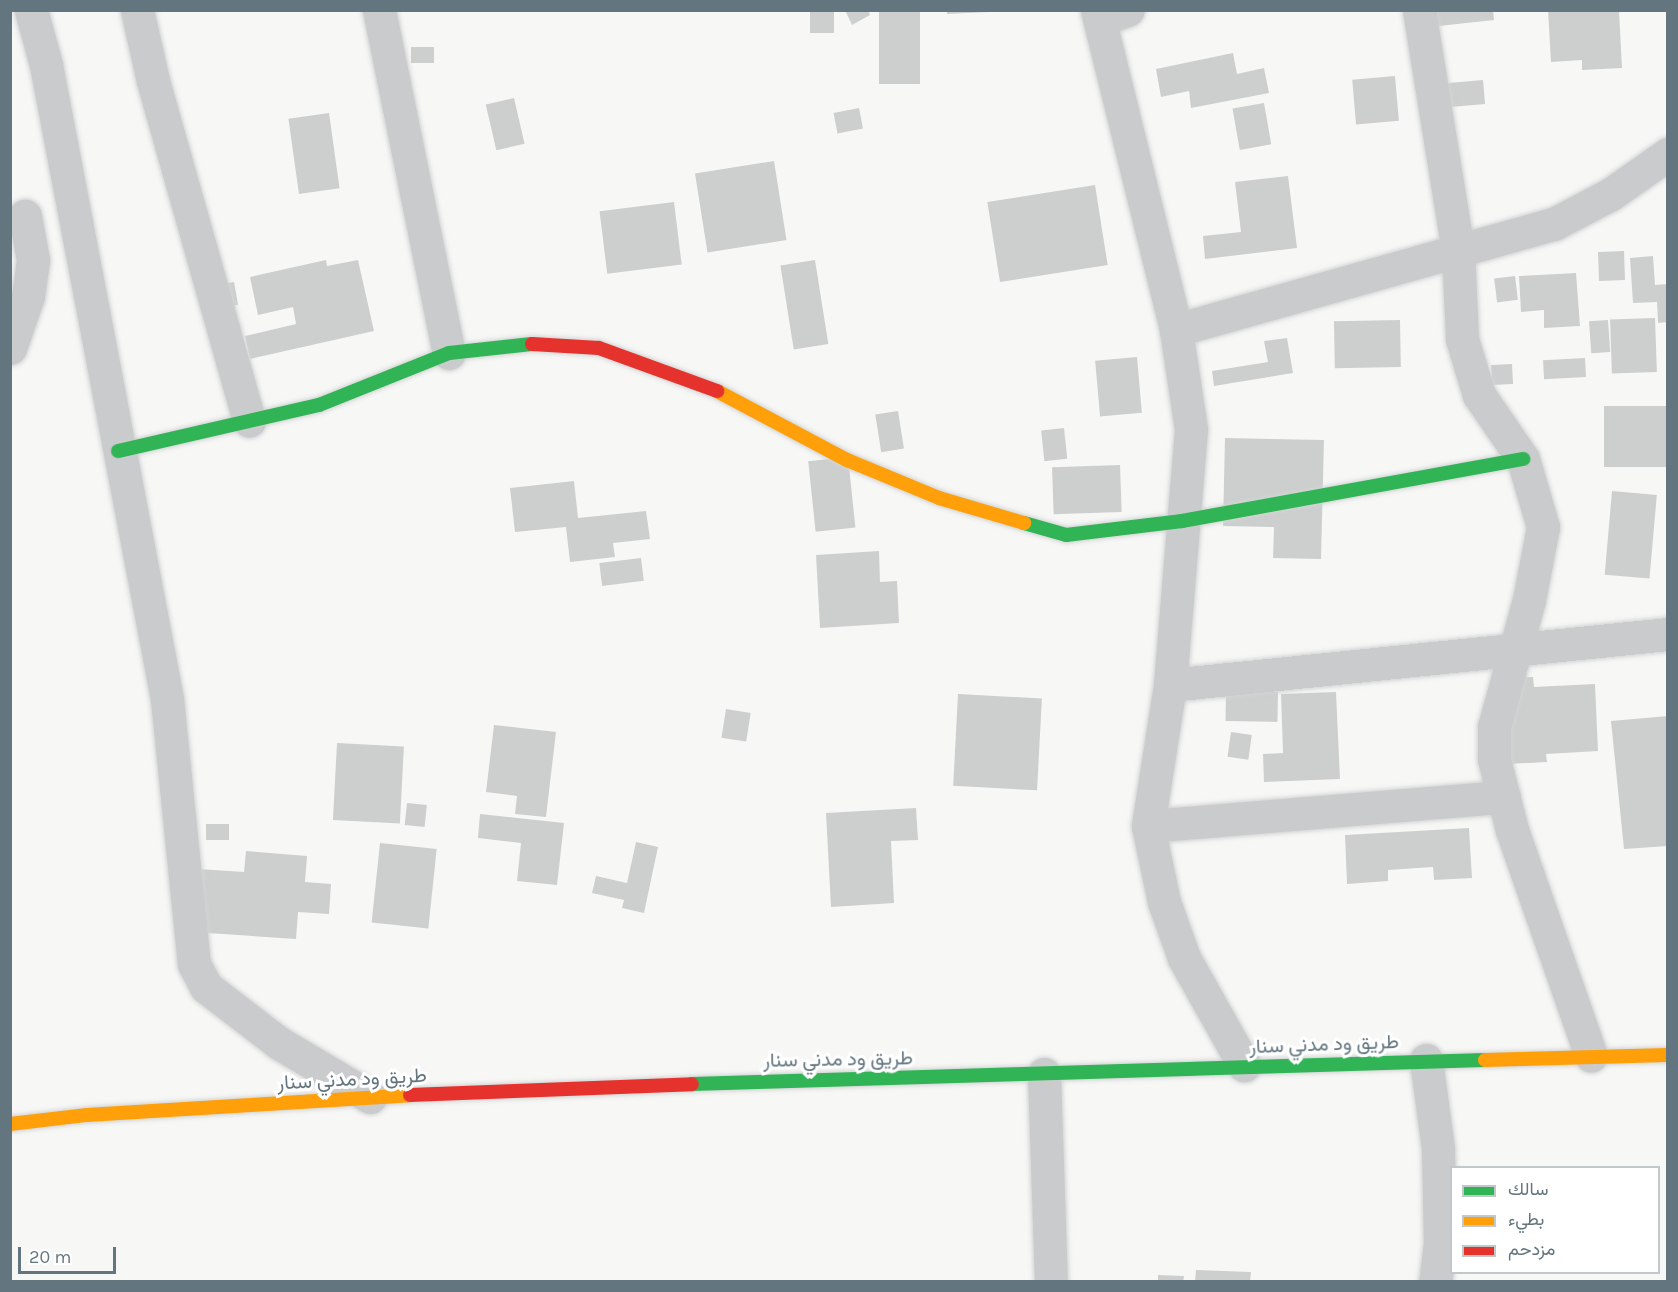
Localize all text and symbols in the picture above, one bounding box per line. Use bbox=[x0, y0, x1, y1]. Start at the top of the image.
street label: طريق ود مدني سنار bbox=[1249, 1029, 1399, 1059]
street label: طريق ود مدني سنار bbox=[763, 1046, 913, 1072]
street label: طريق ود مدني سنار bbox=[277, 1063, 427, 1095]
legend bbox=[1450, 1166, 1660, 1274]
text: سالك bbox=[1508, 1178, 1548, 1200]
text: بطيء bbox=[1508, 1208, 1544, 1230]
scale bar bbox=[21, 1235, 118, 1273]
text: مزدحم bbox=[1508, 1238, 1555, 1260]
text: 20 m bbox=[29, 1246, 71, 1268]

